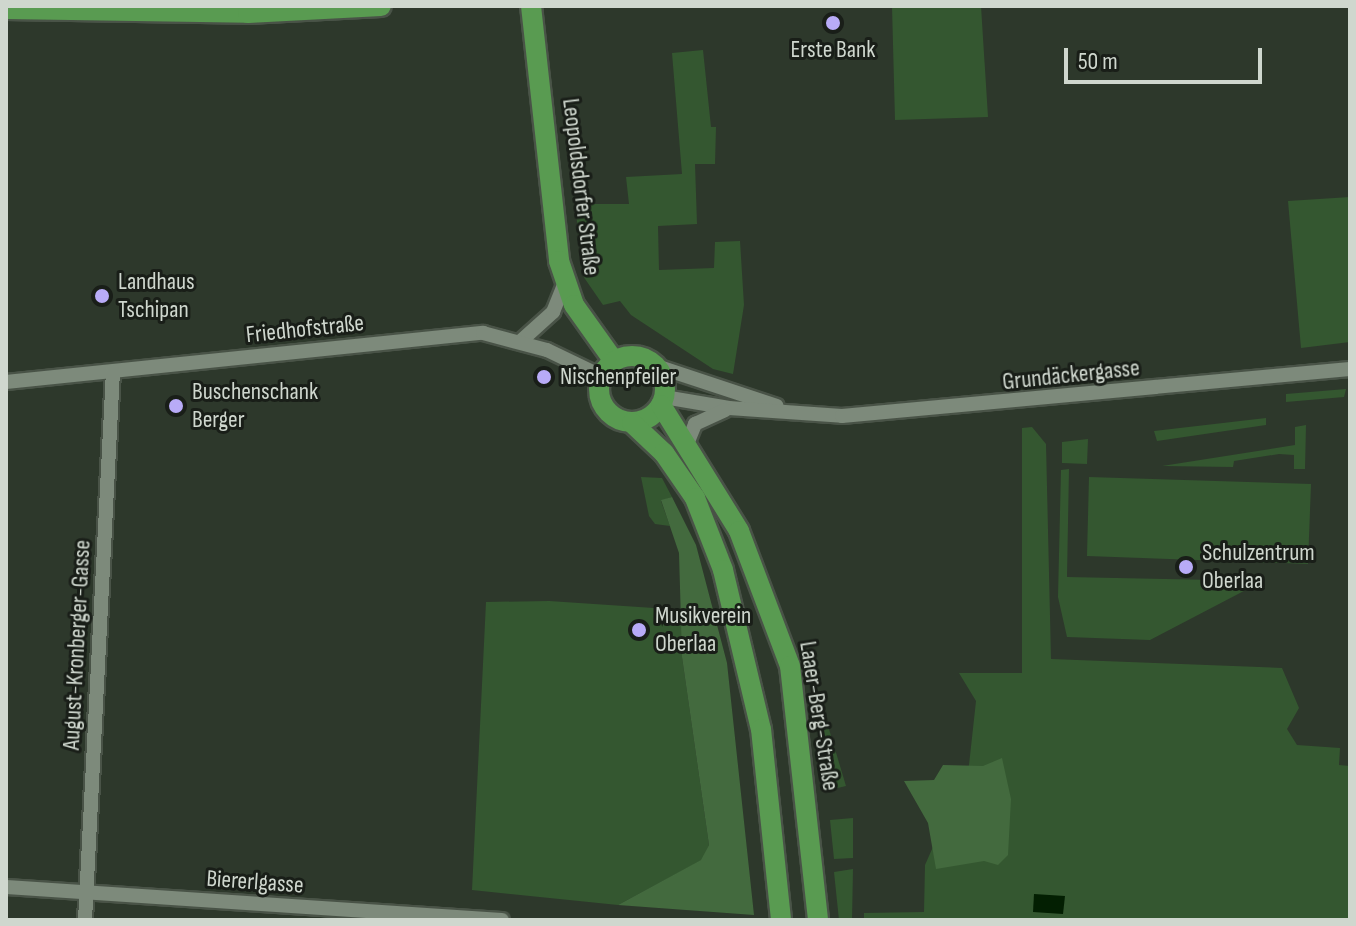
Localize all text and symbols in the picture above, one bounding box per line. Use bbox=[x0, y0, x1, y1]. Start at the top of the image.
marker: Erste Bank bbox=[824, 14, 842, 32]
scale bar bbox=[1068, 32, 1266, 82]
place label: Erste Bank bbox=[790, 36, 876, 64]
text: 50 m bbox=[1078, 47, 1118, 76]
street label: Leopoldsdorfer Straße bbox=[556, 97, 606, 277]
place label: Landhaus Tschipan bbox=[118, 268, 195, 324]
marker: Landhaus Tschipan bbox=[93, 287, 111, 305]
street label: Friedhofstraße bbox=[245, 308, 365, 350]
street label: Grundäckergasse bbox=[1001, 353, 1141, 397]
place label: Nischenpfeiler bbox=[560, 363, 676, 391]
marker: Nischenpfeiler bbox=[535, 368, 553, 386]
place label: Buschenschank Berger bbox=[192, 378, 318, 434]
marker: Buschenschank Berger bbox=[167, 397, 185, 415]
street label: August-Kronberger-Gasse bbox=[57, 539, 97, 751]
place label: Schulzentrum Oberlaa bbox=[1202, 539, 1315, 595]
marker: Schulzentrum Oberlaa bbox=[1177, 558, 1195, 576]
place label: Musikverein Oberlaa bbox=[655, 602, 751, 658]
marker: Musikverein Oberlaa bbox=[630, 621, 648, 639]
street label: Laaer-Berg-Straße bbox=[793, 639, 845, 793]
street label: Biererlgasse bbox=[205, 864, 305, 900]

